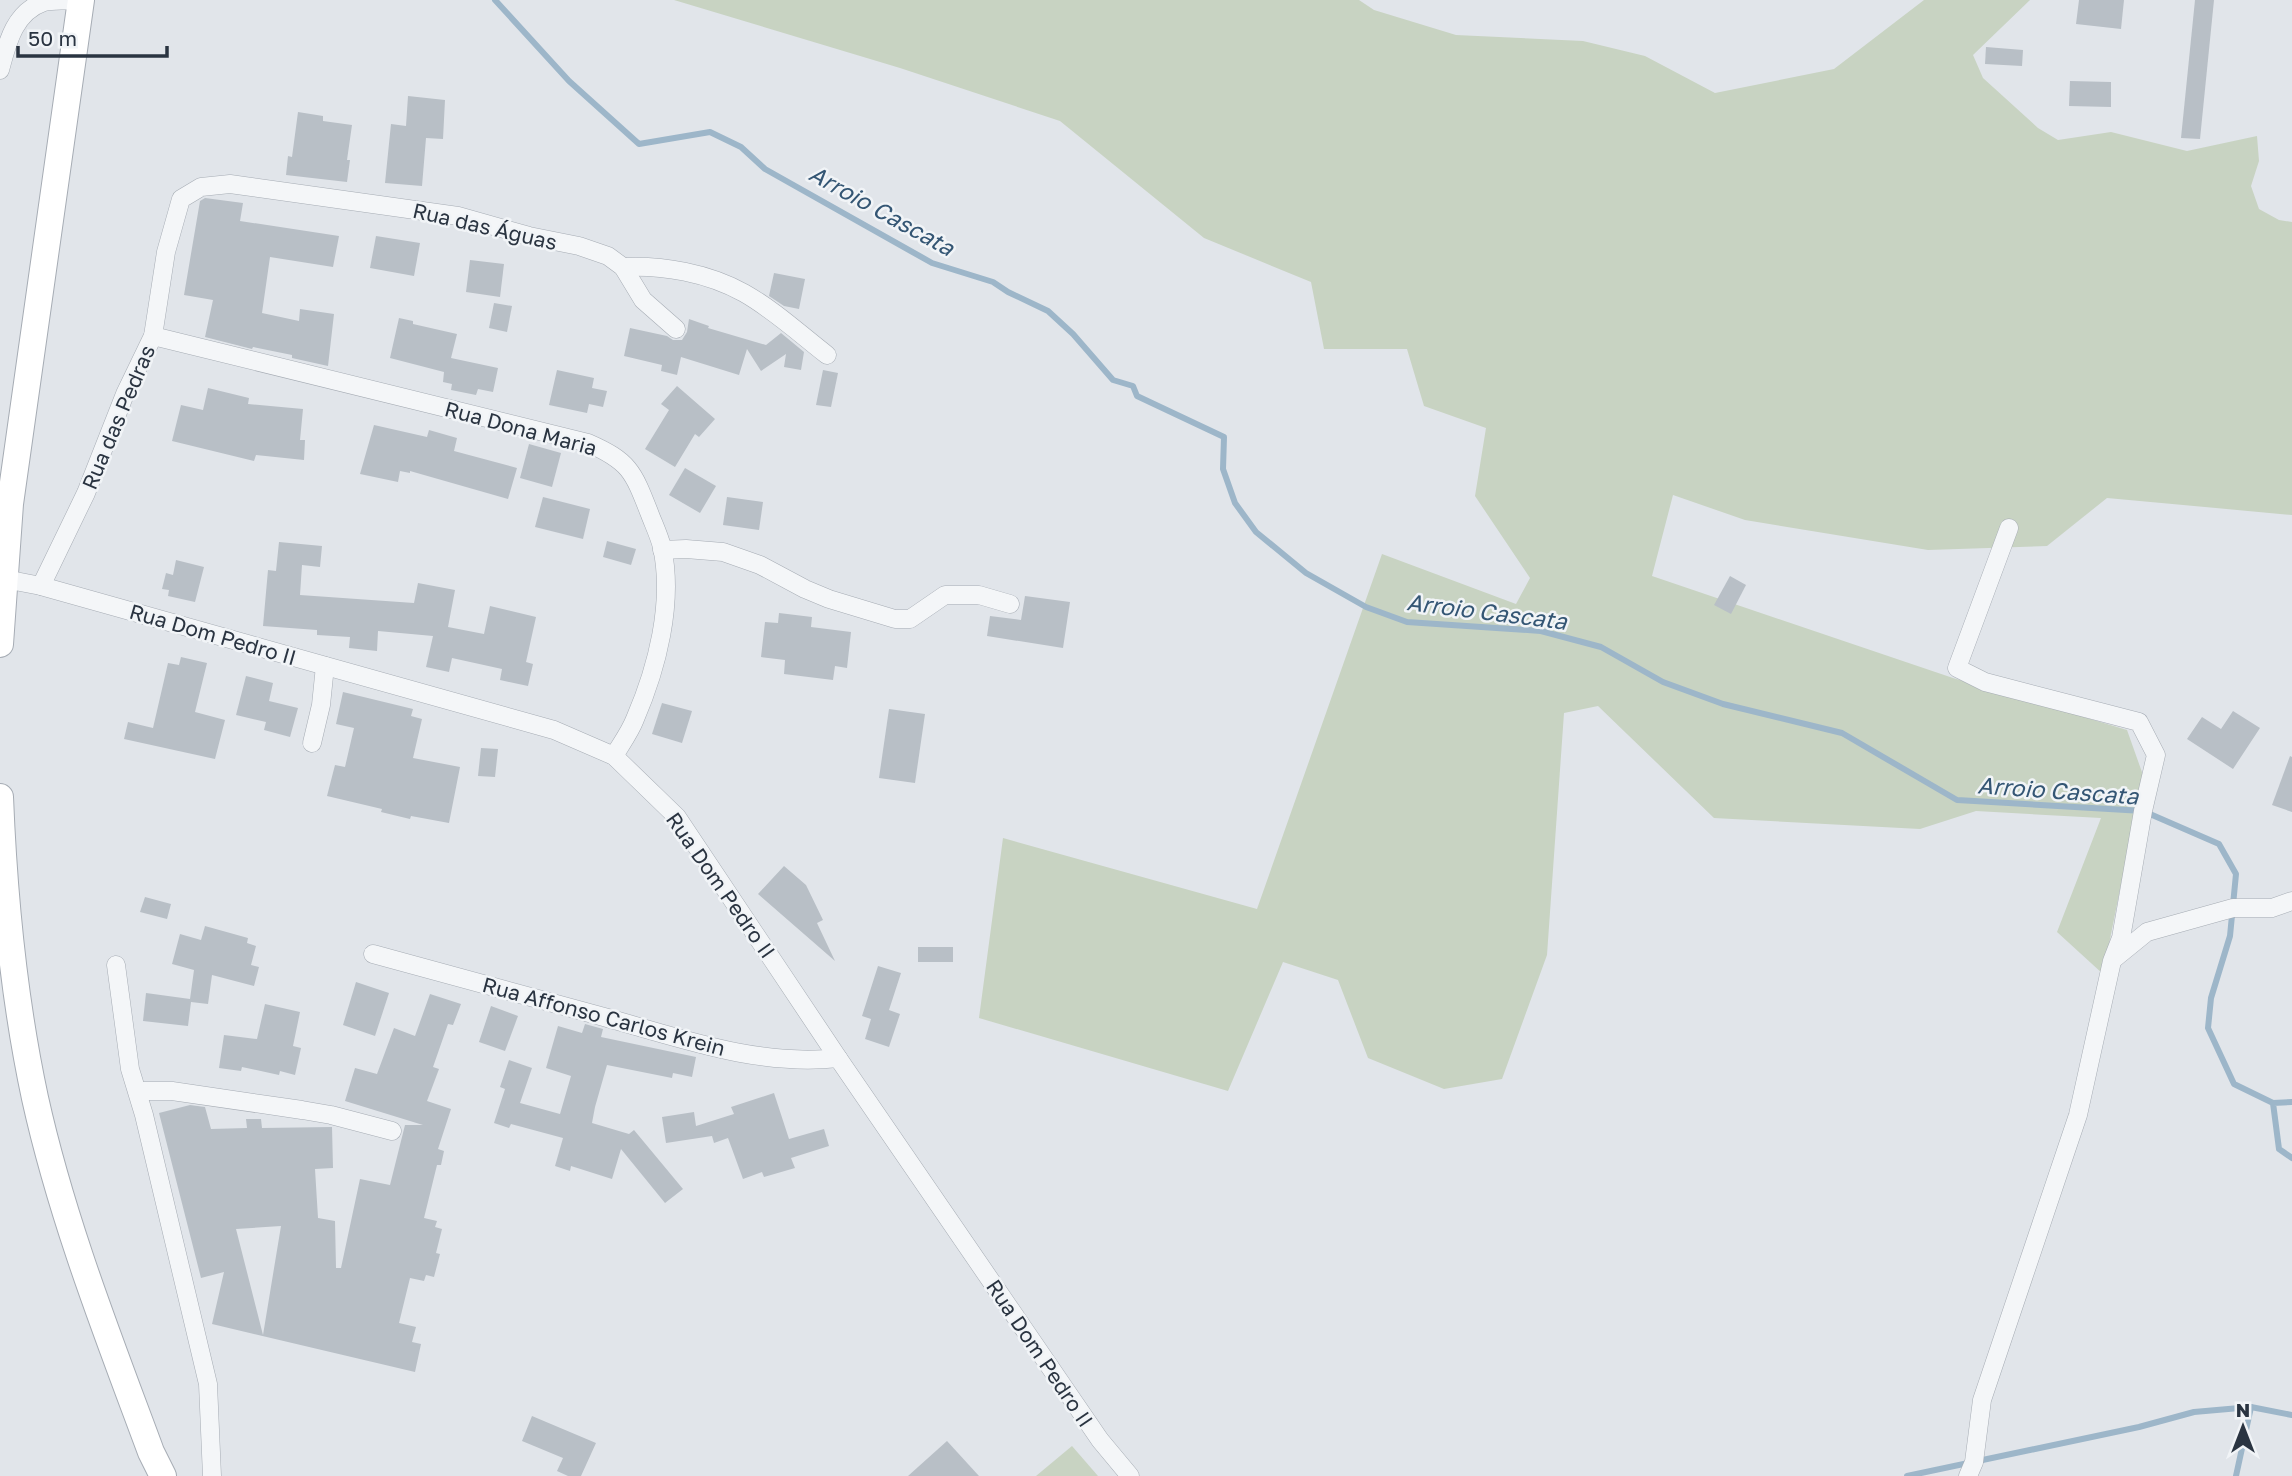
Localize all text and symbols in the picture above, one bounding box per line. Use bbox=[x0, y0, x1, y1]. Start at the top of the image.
scale bar bbox=[18, 14, 166, 58]
text: 50 m bbox=[28, 25, 77, 51]
water label: Arroio Cascata bbox=[805, 159, 960, 262]
street label: Rua das Águas bbox=[410, 197, 560, 255]
street label: Rua das Pedras bbox=[76, 341, 160, 493]
street label: Rua Dona Maria bbox=[442, 395, 600, 461]
water label: Arroio Cascata bbox=[1405, 587, 1570, 635]
street label: Rua Dom Pedro II bbox=[127, 598, 299, 670]
water label: Arroio Cascata bbox=[1977, 770, 2140, 810]
street label: Rua Dom Pedro II bbox=[661, 807, 781, 963]
street label: Rua Affonso Carlos Krein bbox=[480, 971, 728, 1061]
street label: Rua Dom Pedro II bbox=[981, 1274, 1099, 1432]
north arrow bbox=[2208, 1392, 2278, 1462]
text: N bbox=[2236, 1398, 2250, 1421]

